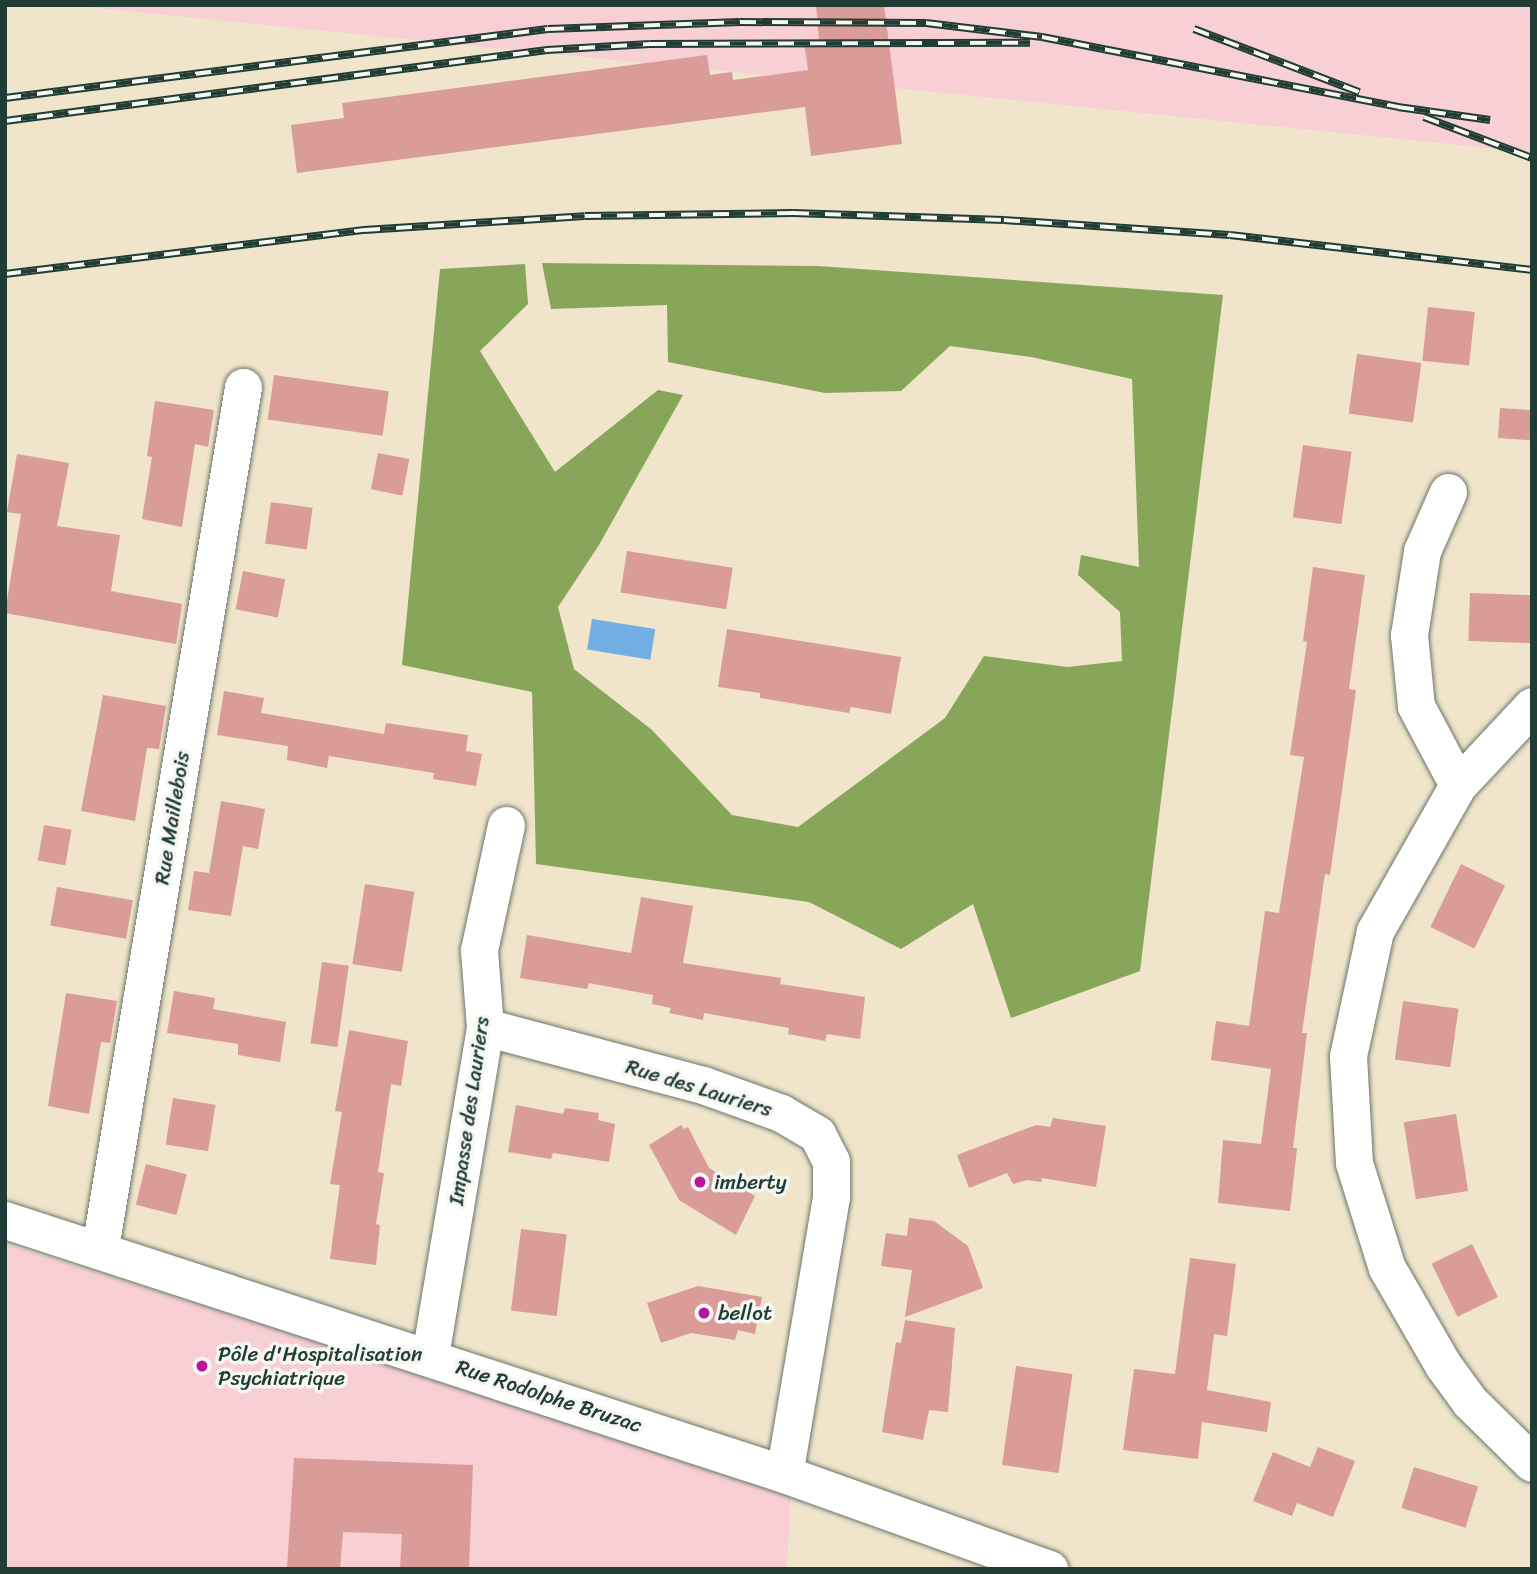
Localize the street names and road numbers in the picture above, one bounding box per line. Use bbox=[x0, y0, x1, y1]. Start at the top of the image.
street label: Rue Maillebois bbox=[149, 750, 195, 886]
street label: Impasse des Lauriers bbox=[443, 1014, 495, 1208]
street label: Rue des Lauriers bbox=[623, 1054, 775, 1122]
street label: Rue Rodolphe Bruzac bbox=[453, 1354, 645, 1438]

